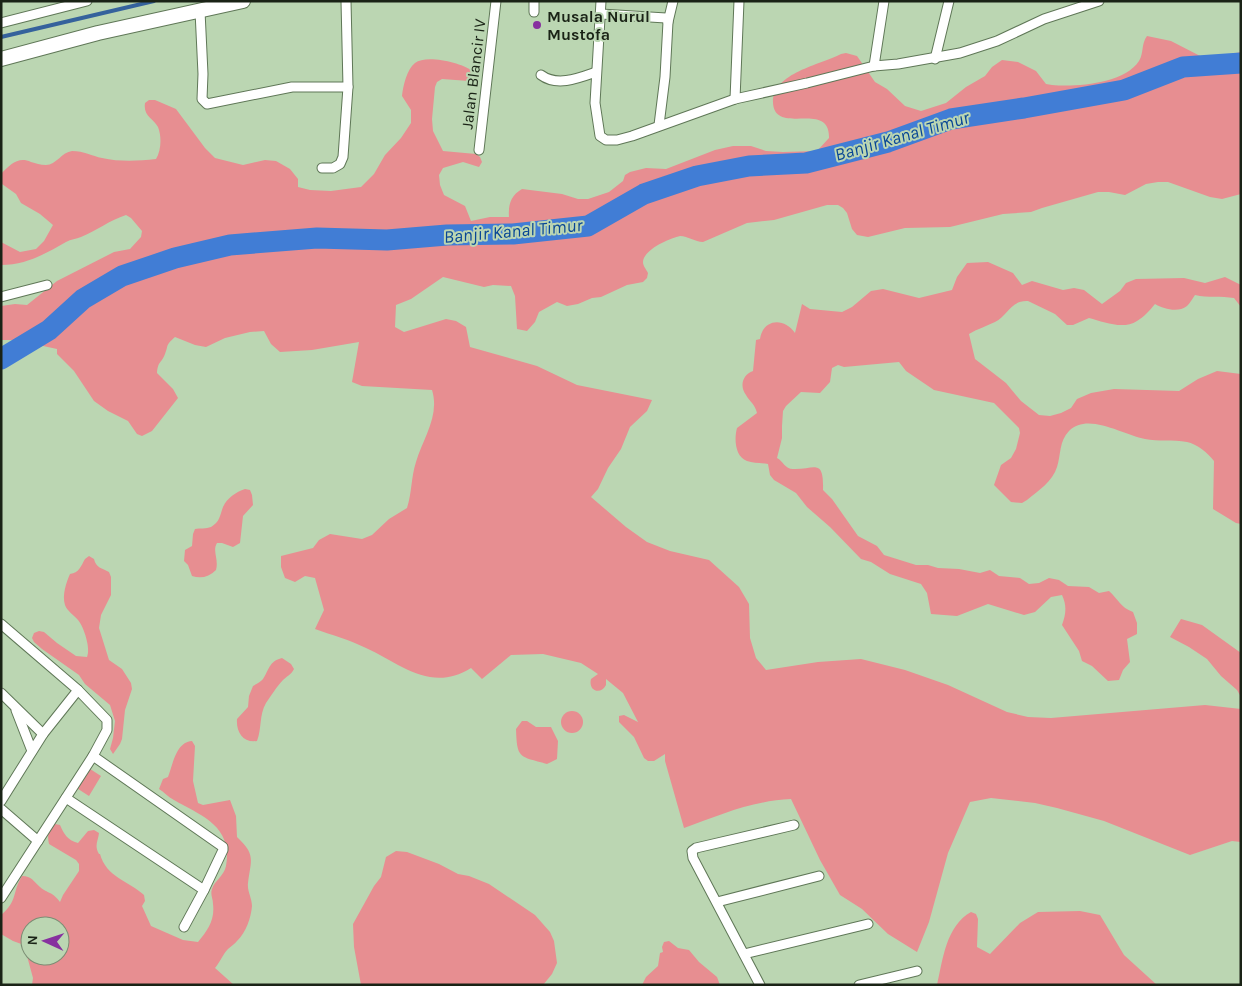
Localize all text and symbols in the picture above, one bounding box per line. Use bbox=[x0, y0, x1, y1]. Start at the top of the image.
place label: Musala Nurul Mustofa bbox=[547, 7, 650, 44]
street label: Jalan Blancir IV bbox=[457, 18, 490, 130]
marker: Musala Nurul Mustofa bbox=[531, 19, 543, 31]
water label: Banjir Kanal Timur bbox=[832, 106, 973, 166]
water label: Banjir Kanal Timur bbox=[443, 214, 584, 248]
north arrow bbox=[20, 916, 70, 966]
text: N bbox=[24, 935, 41, 946]

